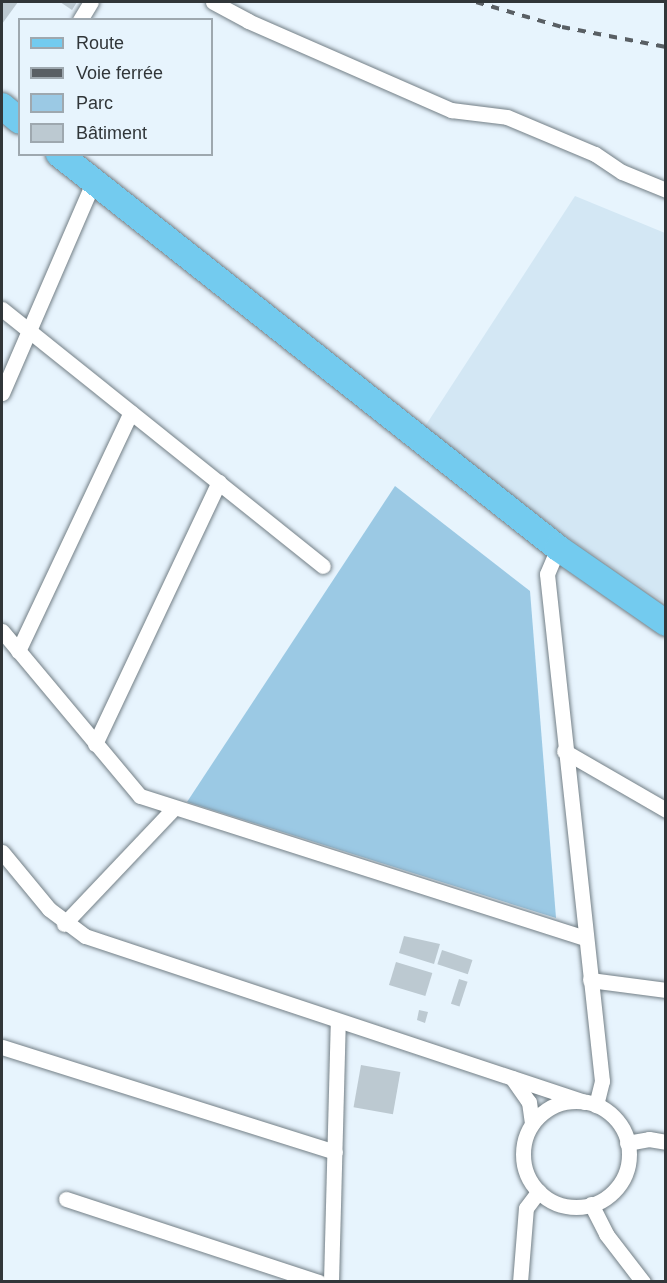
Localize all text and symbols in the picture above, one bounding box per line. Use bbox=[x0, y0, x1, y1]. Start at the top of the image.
legend bbox=[18, 18, 213, 156]
text: Route bbox=[76, 33, 124, 53]
text: Voie ferrée bbox=[76, 63, 163, 83]
text: Parc bbox=[76, 93, 113, 113]
text: Bâtiment bbox=[76, 123, 147, 143]

